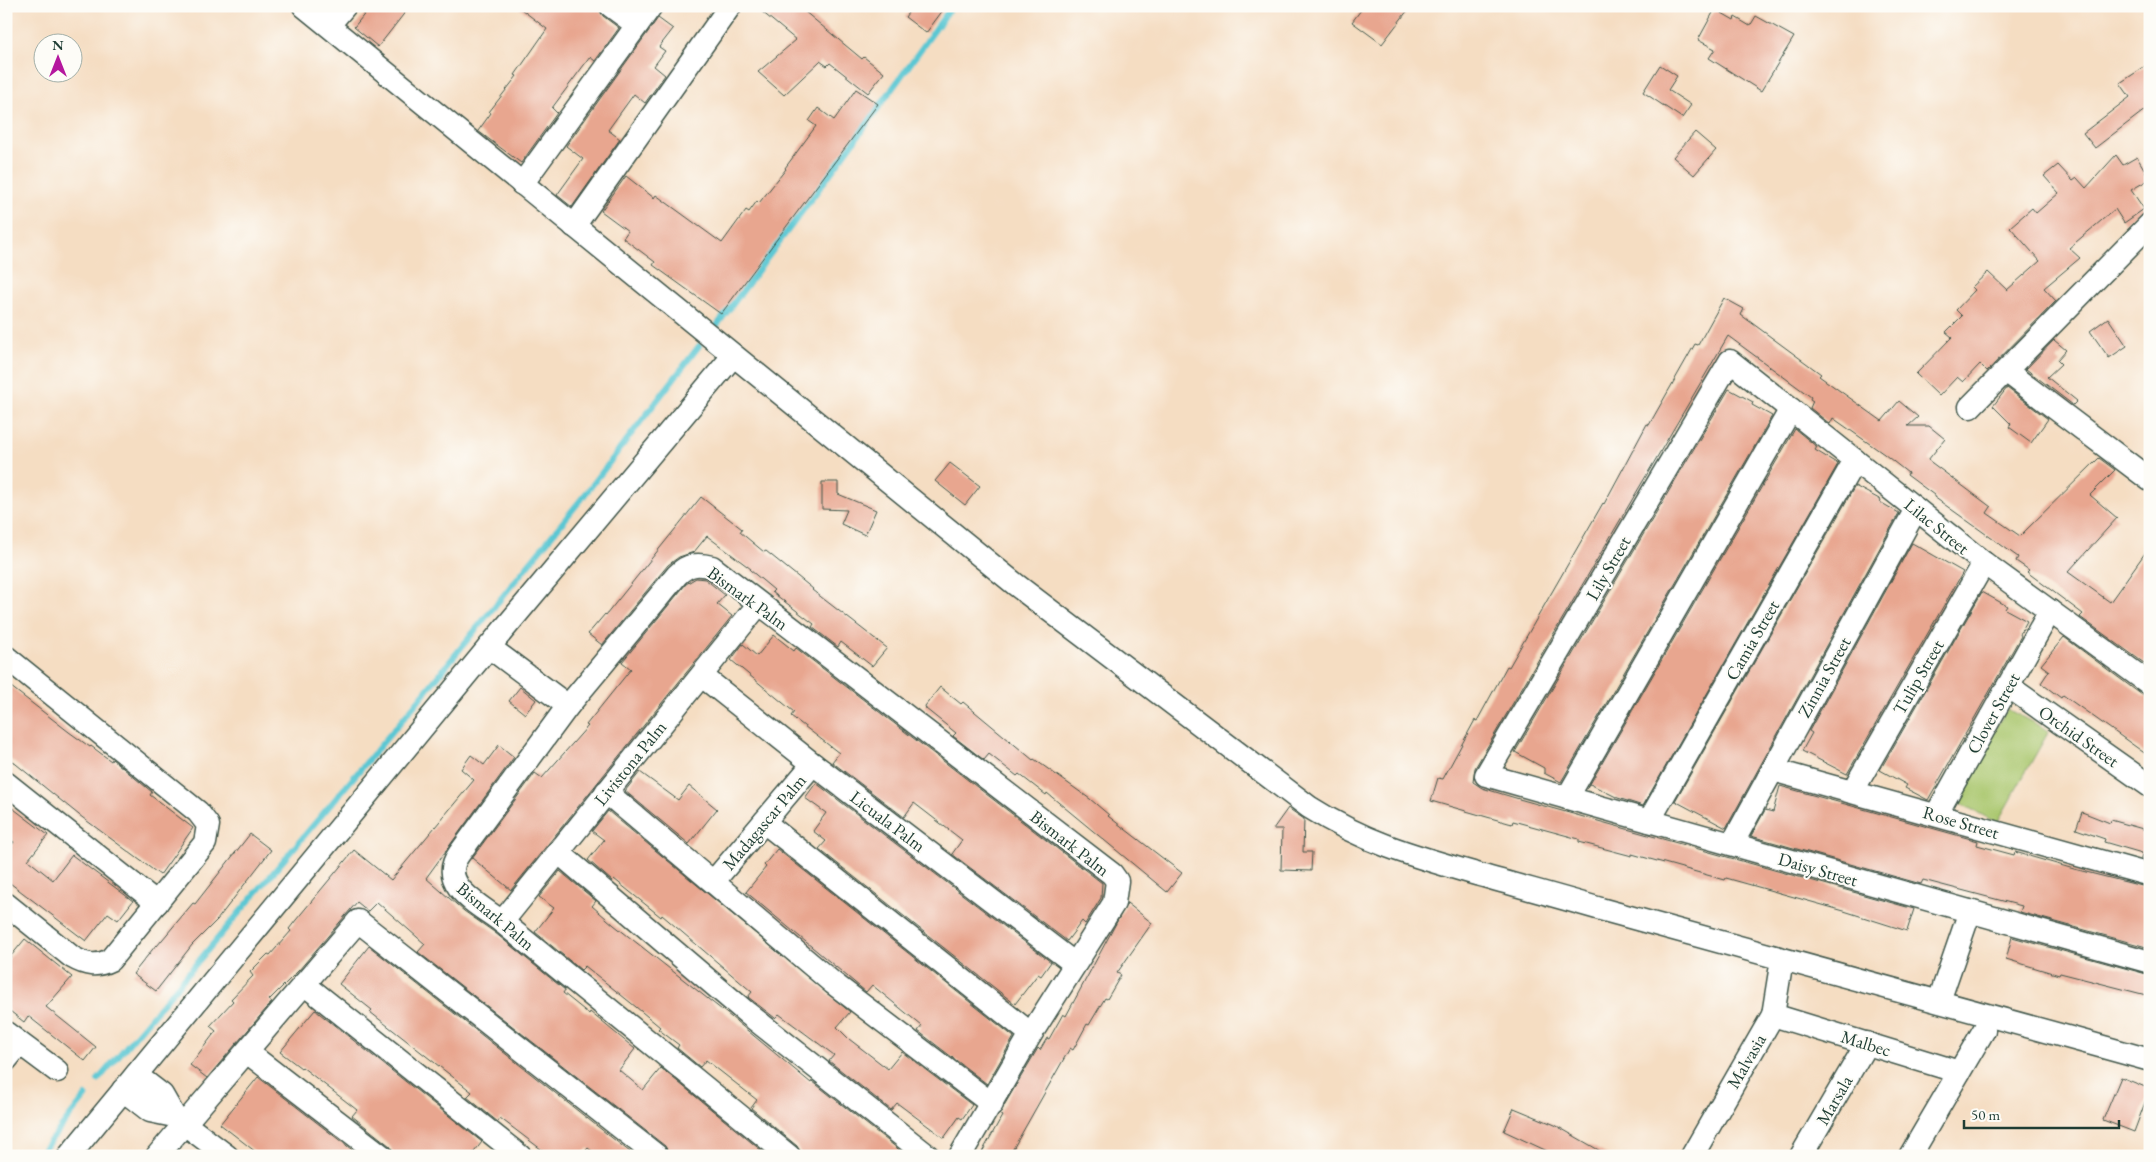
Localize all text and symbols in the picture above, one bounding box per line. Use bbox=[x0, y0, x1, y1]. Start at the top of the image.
north arrow bbox=[32, 32, 82, 82]
text: N bbox=[52, 36, 64, 54]
street label: Lilac Street bbox=[1900, 493, 1974, 559]
street label: Lily Street bbox=[1580, 532, 1636, 604]
street label: Bismark Palm bbox=[703, 561, 793, 635]
street label: Camia Street bbox=[1720, 596, 1784, 684]
street label: Zinnia Street bbox=[1792, 632, 1856, 722]
street label: Tulip Street bbox=[1887, 635, 1949, 719]
street label: Clover Street bbox=[1961, 668, 2025, 758]
street label: Orchid Street bbox=[2034, 700, 2124, 772]
street label: Livistona Palm bbox=[589, 716, 671, 810]
street label: Madagascar Palm bbox=[717, 769, 811, 875]
street label: Licuala Palm bbox=[846, 785, 930, 857]
street label: Rose Street bbox=[1920, 800, 2002, 844]
street label: Bismark Palm bbox=[1026, 805, 1114, 881]
street label: Daisy Street bbox=[1776, 847, 1861, 891]
street label: Bismark Palm bbox=[452, 877, 540, 955]
street label: Malbec bbox=[1838, 1025, 1894, 1061]
street label: Malvasia bbox=[1721, 1029, 1771, 1093]
street label: Marsala bbox=[1811, 1070, 1858, 1129]
scale bar bbox=[1964, 1097, 2118, 1129]
text: 50 m bbox=[1971, 1105, 2000, 1124]

